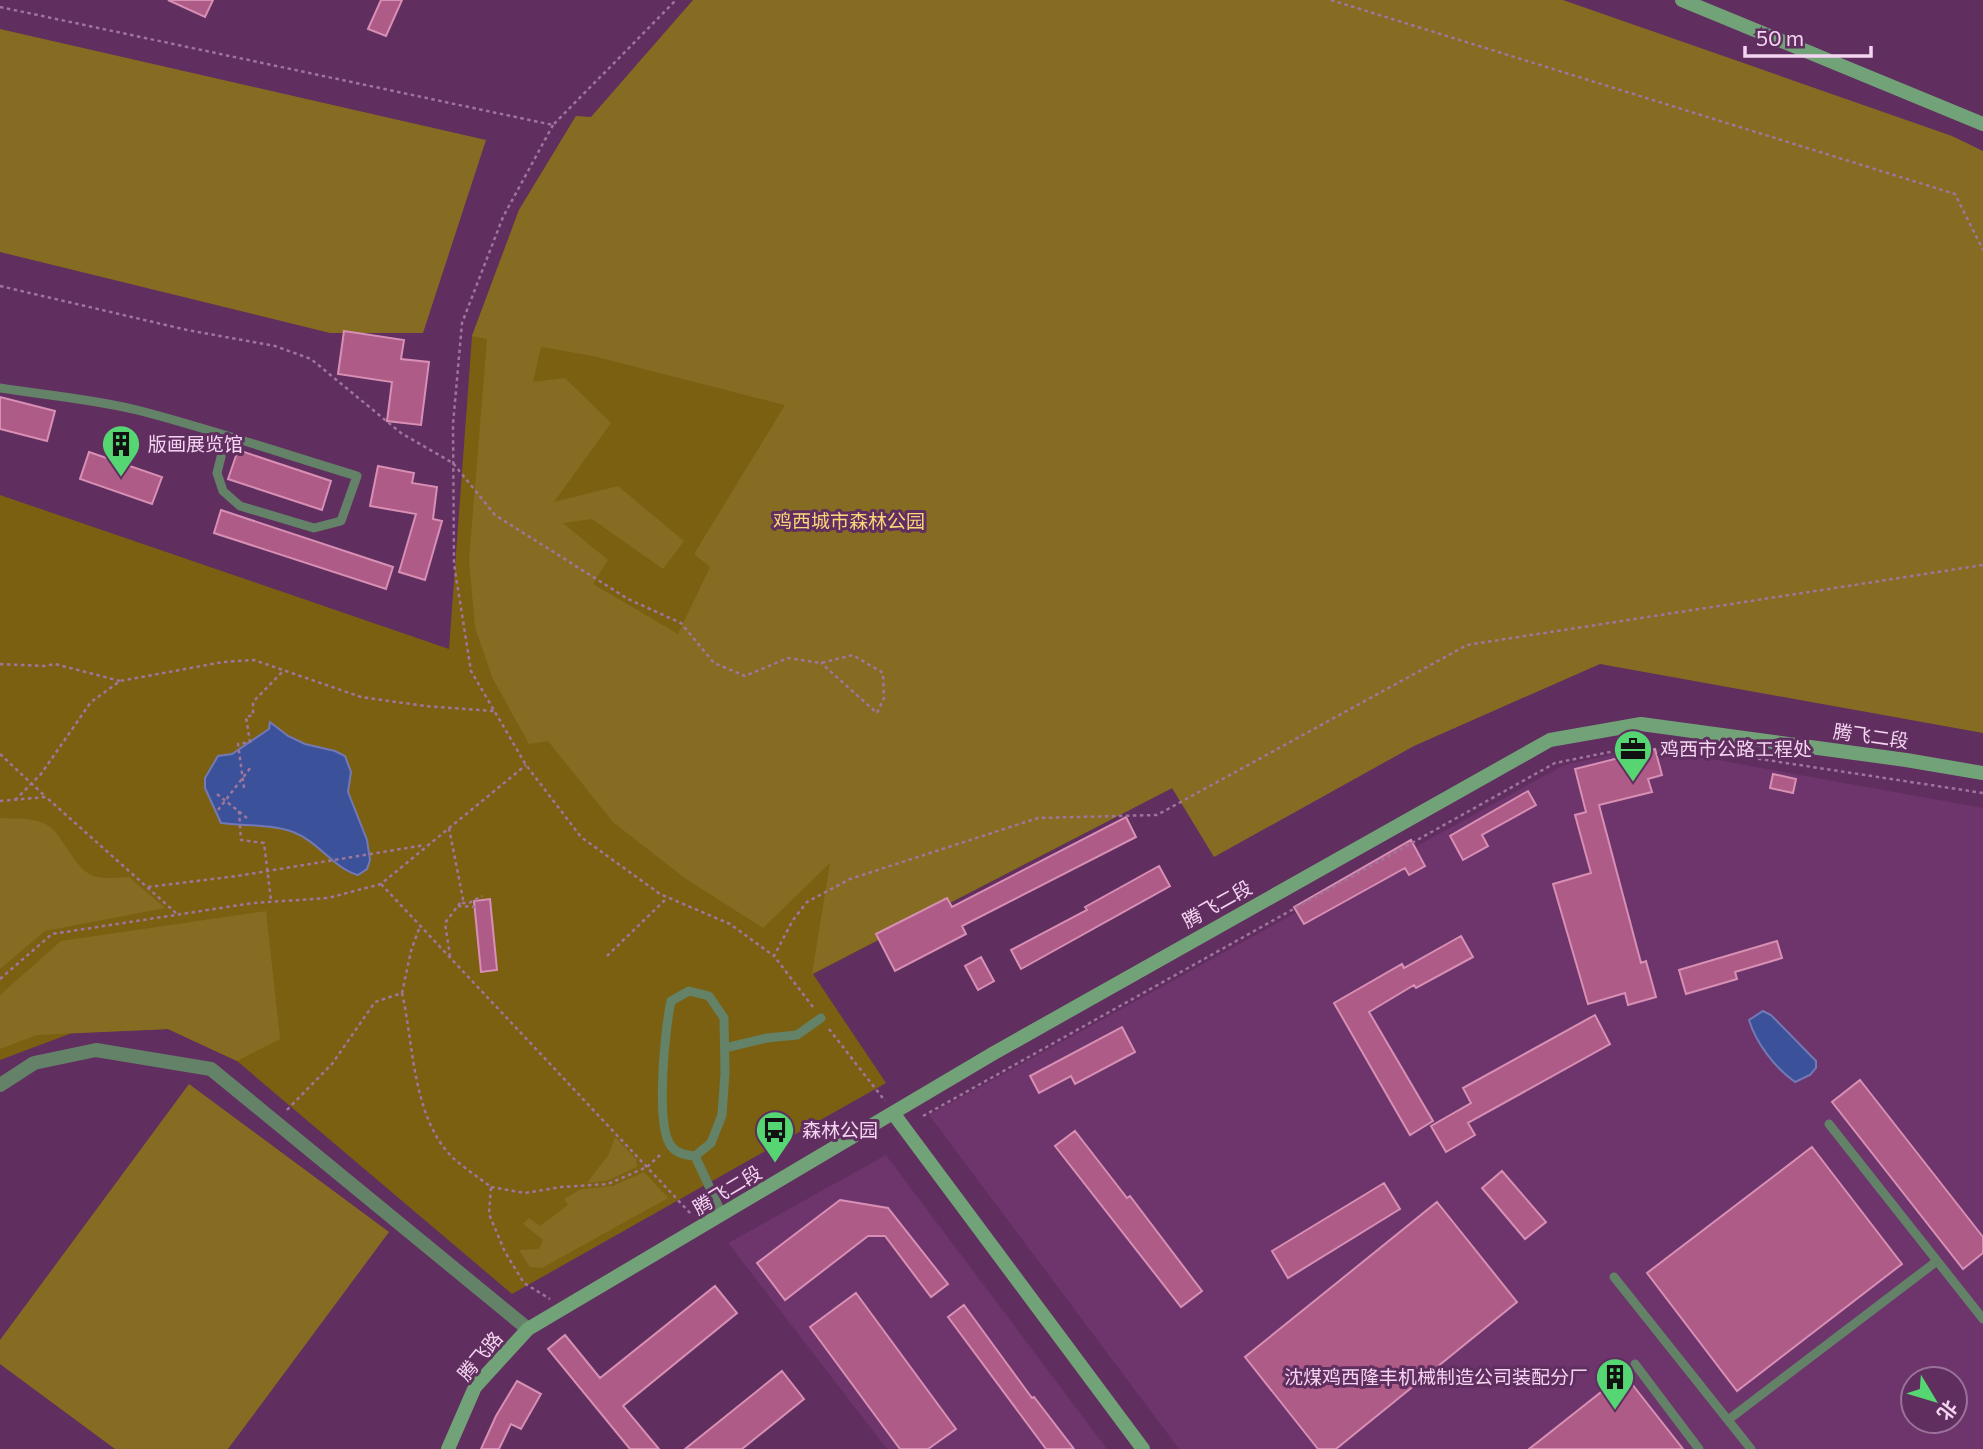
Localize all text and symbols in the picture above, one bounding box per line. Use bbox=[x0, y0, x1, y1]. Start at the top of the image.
scale bar bbox=[1745, 14, 1871, 58]
text: 50 m bbox=[1756, 25, 1804, 50]
building icon: 版画展览馆 bbox=[100, 423, 142, 478]
place label: 版画展览馆 bbox=[148, 432, 243, 455]
park label: 鸡西城市森林公园 bbox=[773, 509, 925, 532]
street label: 腾飞二段 bbox=[1832, 719, 1910, 752]
office icon: 鸡西市公路工程处 bbox=[1612, 728, 1654, 783]
place label: 鸡西市公路工程处 bbox=[1660, 737, 1812, 760]
street label: 腾飞二段 bbox=[1178, 875, 1256, 932]
bus stop icon: 森林公园 bbox=[754, 1109, 796, 1164]
place label: 森林公园 bbox=[802, 1118, 878, 1141]
street label: 腾飞二段 bbox=[688, 1160, 765, 1219]
street label: 腾飞路 bbox=[452, 1326, 507, 1385]
building icon: 沈煤鸡西隆丰机械制造公司装配分厂 bbox=[1594, 1356, 1636, 1411]
place label: 沈煤鸡西隆丰机械制造公司装配分厂 bbox=[1284, 1365, 1588, 1388]
north arrow bbox=[1899, 1365, 1969, 1435]
text: 北 bbox=[1933, 1396, 1963, 1425]

